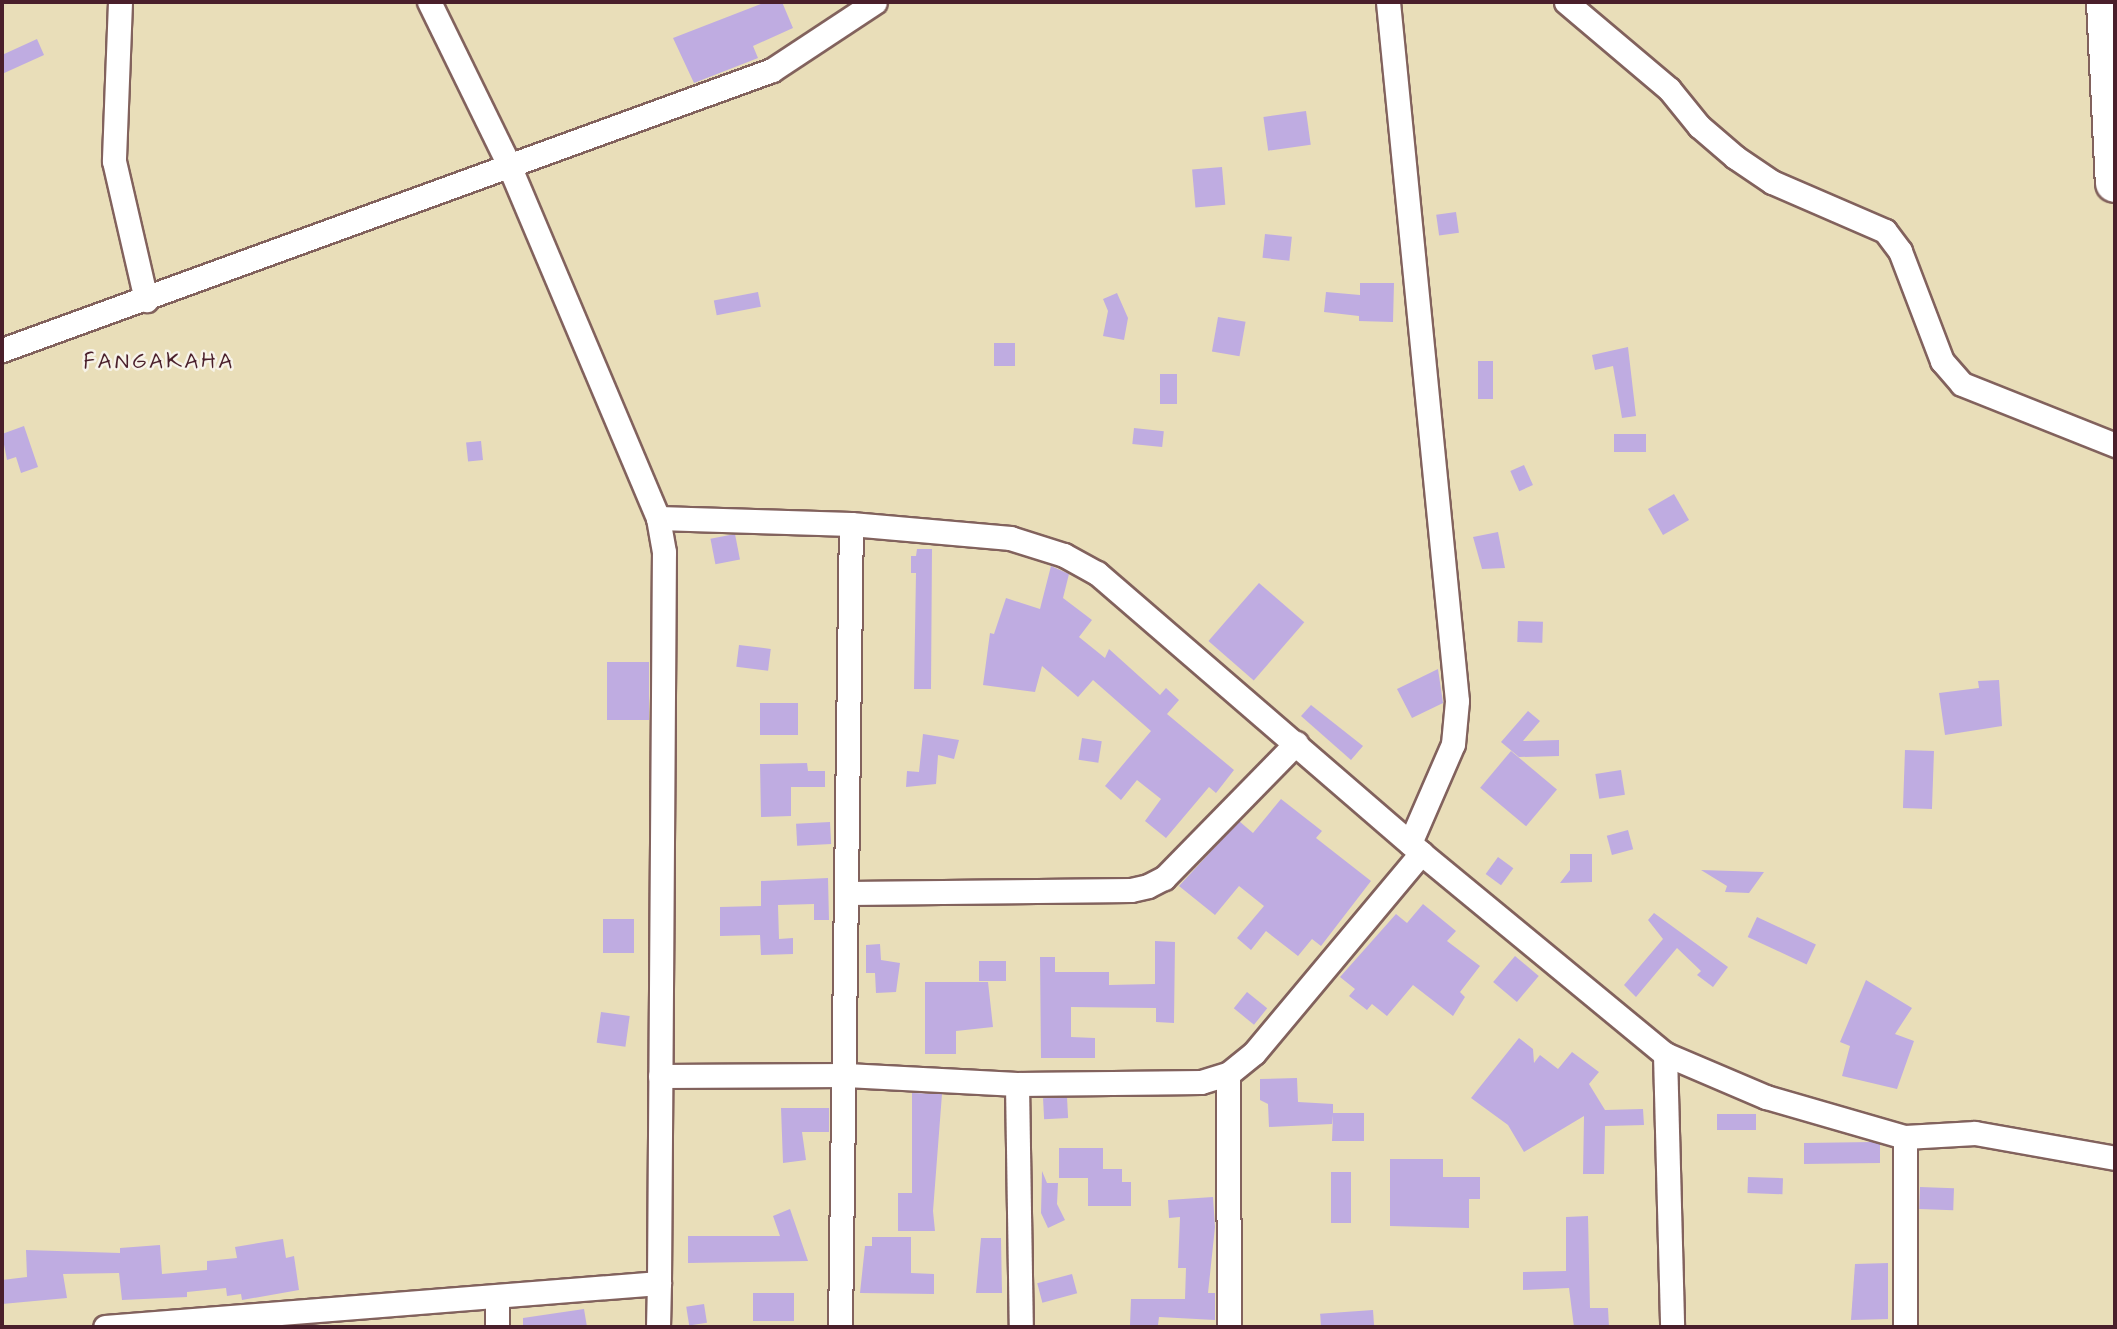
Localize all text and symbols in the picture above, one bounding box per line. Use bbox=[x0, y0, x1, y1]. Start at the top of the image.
district label: FANGAKAHA bbox=[85, 348, 233, 376]

